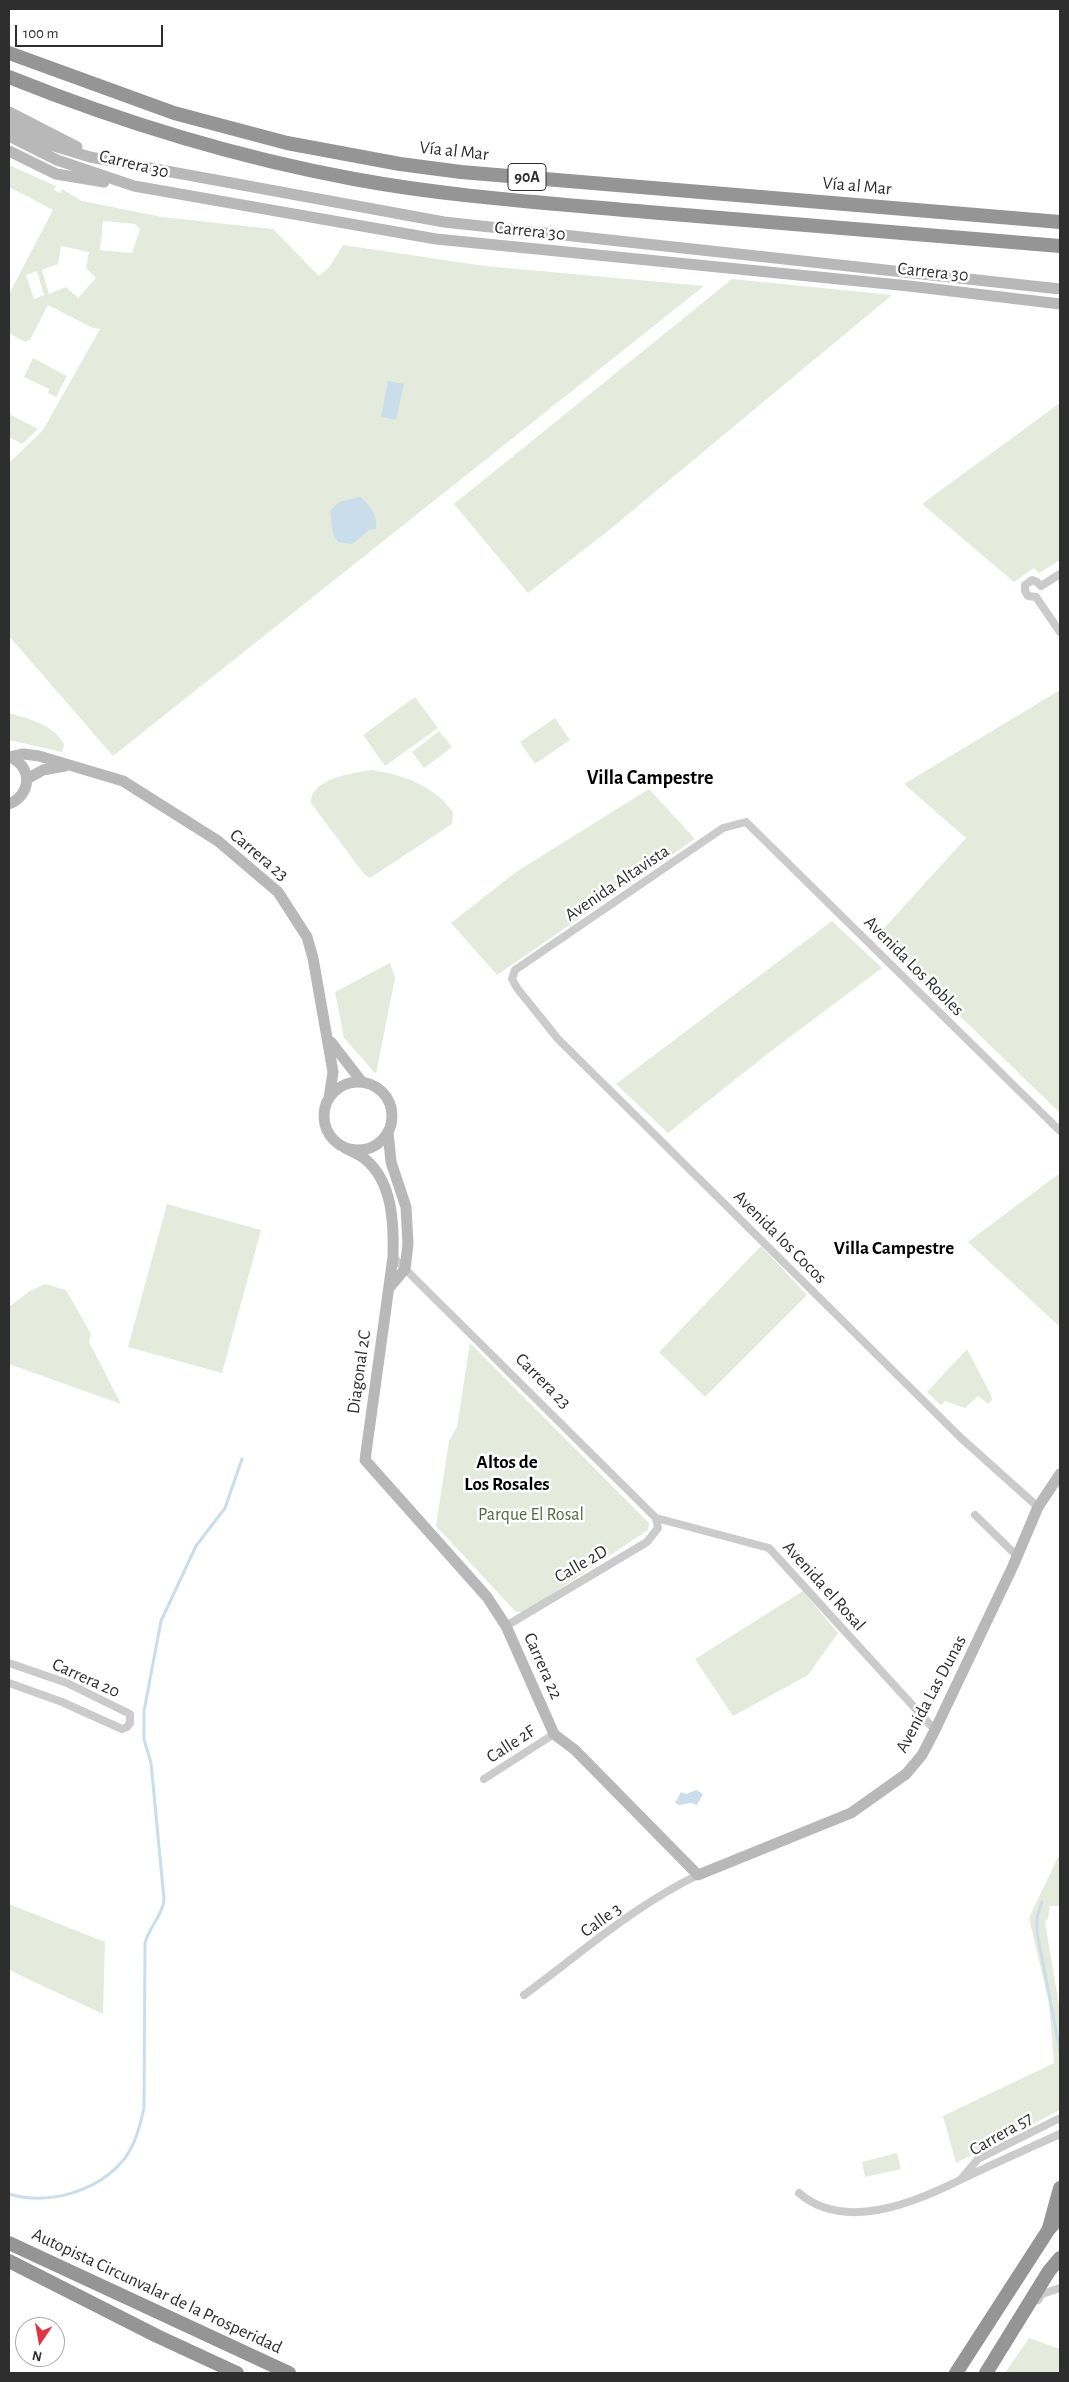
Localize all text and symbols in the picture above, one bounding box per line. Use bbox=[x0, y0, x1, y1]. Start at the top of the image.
scale bar bbox=[18, 15, 165, 47]
text: 100 m bbox=[23, 26, 58, 41]
street label: Vía al Mar bbox=[418, 137, 490, 165]
street label: Carrera 30 bbox=[97, 145, 171, 183]
road number: 90A bbox=[508, 163, 546, 190]
street label: Vía al Mar bbox=[821, 172, 893, 200]
street label: Carrera 30 bbox=[493, 217, 567, 245]
street label: Carrera 30 bbox=[896, 258, 970, 286]
district label: Villa Campestre bbox=[587, 766, 713, 790]
street label: Carrera 23 bbox=[225, 824, 293, 886]
street label: Avenida Altavista bbox=[561, 840, 673, 926]
street label: Avenida Los Robles bbox=[860, 912, 968, 1020]
street label: Avenida los Cocos bbox=[729, 1186, 831, 1288]
district label: Villa Campestre bbox=[834, 1237, 954, 1259]
street label: Diagonal 2C bbox=[342, 1329, 376, 1415]
street label: Carrera 23 bbox=[511, 1349, 575, 1413]
district label: Altos de Los Rosales bbox=[464, 1451, 550, 1495]
park label: Parque El Rosal bbox=[478, 1504, 584, 1526]
street label: Avenida el Rosal bbox=[778, 1537, 870, 1635]
street label: Calle 2D bbox=[551, 1540, 611, 1588]
street label: Carrera 22 bbox=[519, 1629, 567, 1703]
street label: Avenida Las Dunas bbox=[891, 1631, 971, 1757]
street label: Carrera 20 bbox=[49, 1653, 123, 1703]
street label: Calle 2F bbox=[483, 1720, 539, 1768]
street label: Calle 3 bbox=[576, 1898, 626, 1942]
street label: Carrera 57 bbox=[966, 2107, 1036, 2161]
street label: Autopista Circunvalar de la Prosperidad bbox=[29, 2223, 285, 2359]
north arrow bbox=[15, 2317, 65, 2367]
text: N bbox=[31, 2348, 43, 2364]

